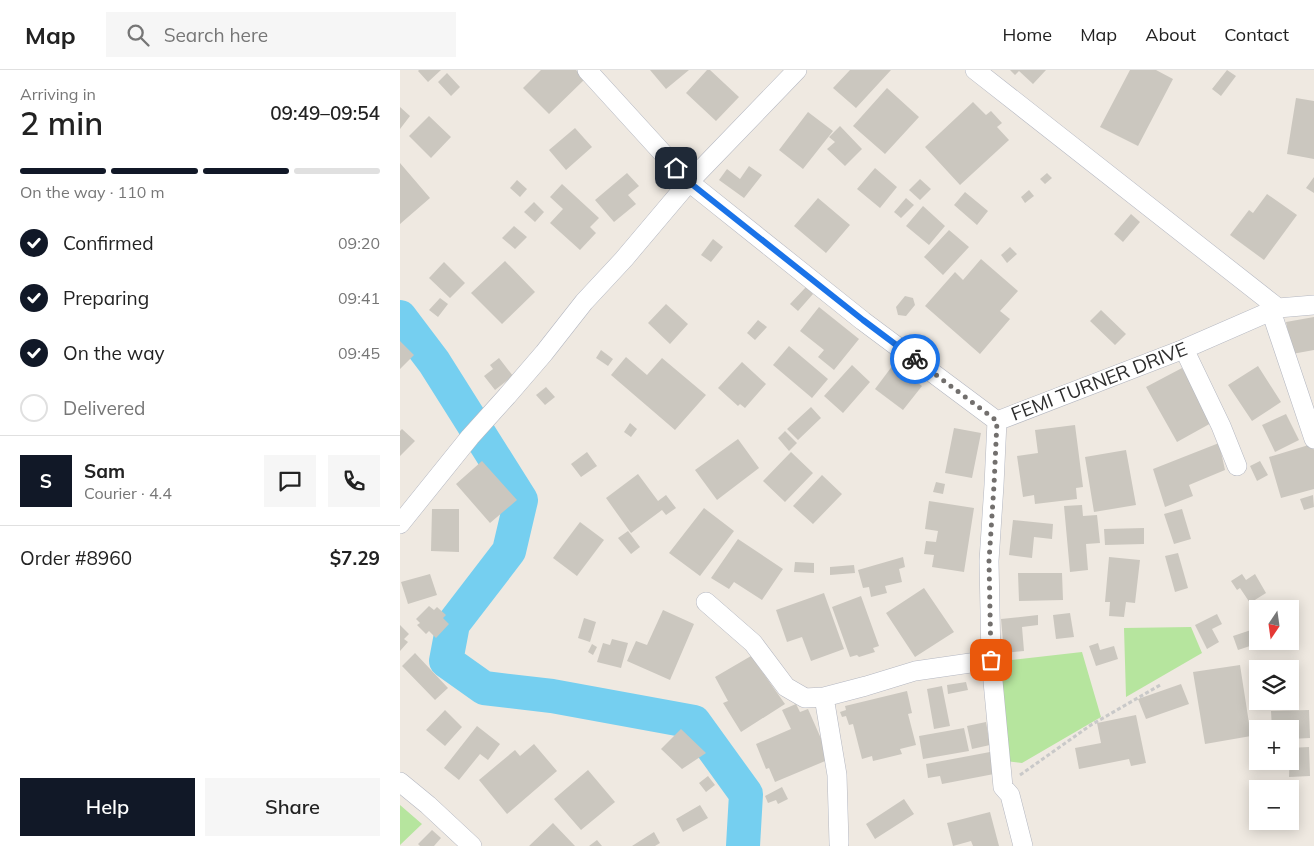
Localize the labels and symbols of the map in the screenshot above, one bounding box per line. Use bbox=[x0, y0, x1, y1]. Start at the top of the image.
pin bbox=[655, 147, 697, 189]
courier bbox=[890, 334, 940, 384]
street label: FEMI TURNER DRIVE bbox=[1008, 336, 1190, 426]
north arrow bbox=[1249, 600, 1299, 650]
pin bbox=[970, 639, 1012, 681]

